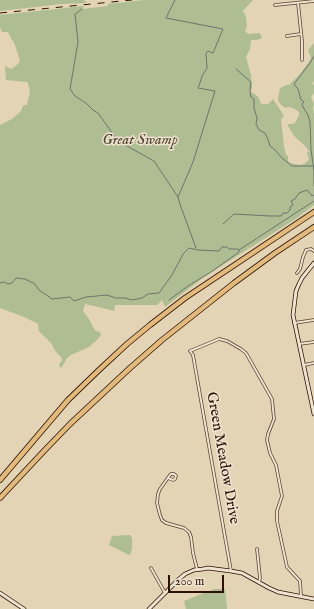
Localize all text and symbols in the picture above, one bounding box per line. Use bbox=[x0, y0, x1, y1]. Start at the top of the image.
park label: Great Swamp bbox=[102, 132, 178, 150]
street label: Green Meadow Drive bbox=[202, 391, 242, 525]
scale bar bbox=[170, 567, 226, 593]
text: 200 m bbox=[175, 574, 204, 589]

